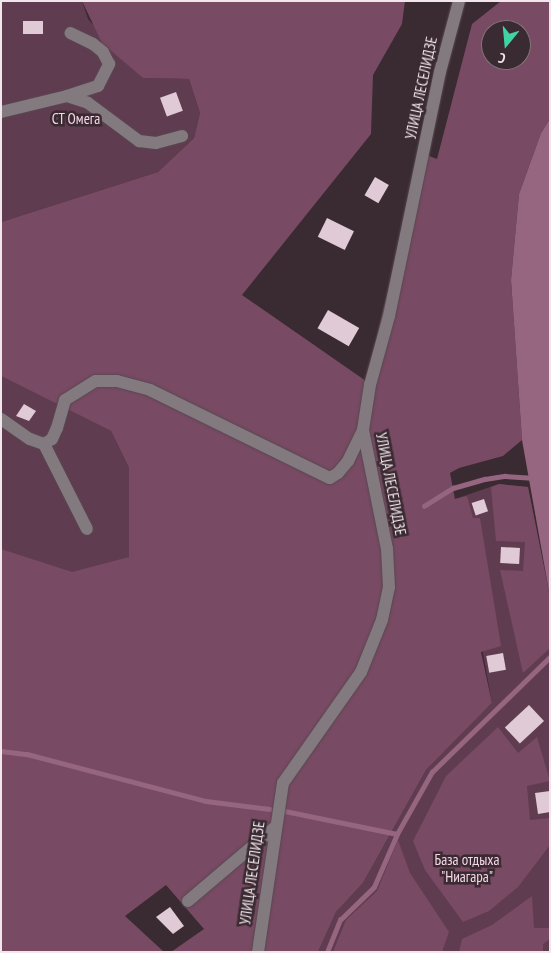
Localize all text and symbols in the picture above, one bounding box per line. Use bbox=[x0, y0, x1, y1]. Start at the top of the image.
north arrow bbox=[481, 20, 531, 70]
street label: УЛИЦА ЛЕСЕЛИДЗЕ bbox=[401, 35, 441, 141]
text: С bbox=[496, 49, 508, 68]
park label: СТ Омега bbox=[51, 110, 101, 128]
street label: УЛИЦА ЛЕСЕЛИДЗЕ bbox=[372, 431, 410, 537]
street label: УЛИЦА ЛЕСЕЛИДЗЕ bbox=[236, 820, 268, 926]
park label: База отдыха "Ниагара" bbox=[435, 850, 499, 885]

